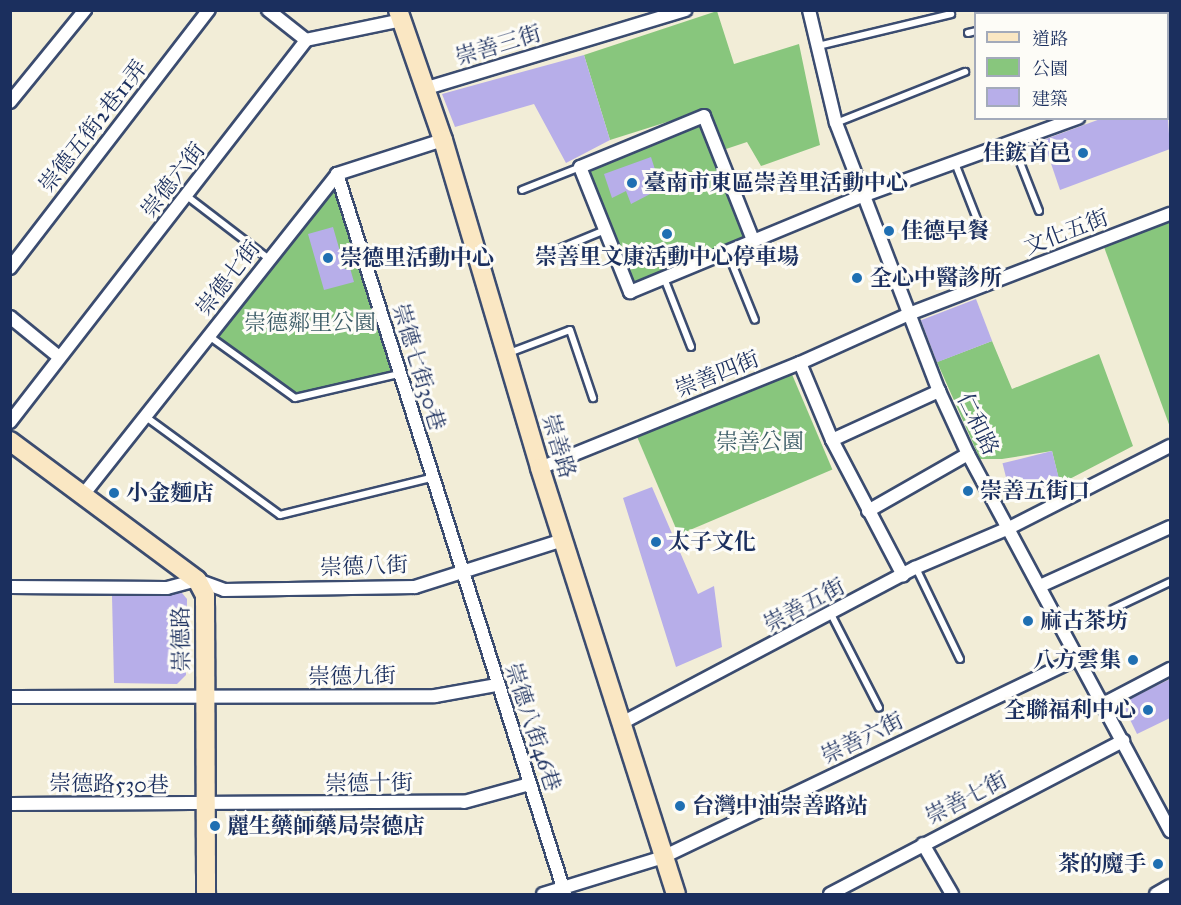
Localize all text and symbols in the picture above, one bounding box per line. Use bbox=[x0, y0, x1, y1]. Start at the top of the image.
legend bbox=[974, 12, 1169, 120]
street label: 崇善三街 bbox=[452, 20, 544, 70]
text: 道路 bbox=[1032, 28, 1068, 50]
street label: 崇德五街2巷11弄 bbox=[33, 55, 153, 197]
text: 公園 bbox=[1032, 58, 1068, 80]
text: 建築 bbox=[1032, 88, 1068, 110]
street label: 崇德六街 bbox=[136, 137, 210, 223]
place label: 佳鋐首邑 bbox=[983, 140, 1071, 166]
marker: 佳鋐首邑 bbox=[1076, 146, 1090, 160]
place label: 臺南市東區崇善里活動中心 bbox=[644, 170, 908, 196]
marker: 臺南市東區崇善里活動中心 bbox=[625, 176, 639, 190]
street label: 文化五街 bbox=[1020, 204, 1112, 260]
place label: 佳德早餐 bbox=[901, 218, 989, 244]
marker: 佳德早餐 bbox=[882, 224, 896, 238]
marker: 崇善里文康活動中心停車場 bbox=[660, 227, 674, 241]
street label: 崇德七街 bbox=[191, 235, 265, 321]
place label: 崇善里文康活動中心停車場 bbox=[535, 244, 799, 270]
place label: 崇德里活動中心 bbox=[340, 245, 494, 271]
marker: 崇德里活動中心 bbox=[321, 251, 335, 265]
place label: 全心中醫診所 bbox=[870, 265, 1002, 291]
marker: 全心中醫診所 bbox=[848, 269, 866, 287]
street label: 崇德七街30巷 bbox=[387, 300, 451, 434]
park label: 崇德鄰里公園 bbox=[244, 310, 376, 336]
street label: 崇善四街 bbox=[671, 345, 763, 403]
street label: 仁和路 bbox=[952, 389, 1004, 459]
street label: 崇善路 bbox=[537, 411, 581, 481]
park label: 崇善公園 bbox=[716, 429, 804, 455]
place label: 崇善五街口 bbox=[980, 478, 1090, 504]
place label: 小金麵店 bbox=[126, 480, 214, 506]
marker: 崇善五街口 bbox=[961, 484, 975, 498]
marker: 小金麵店 bbox=[107, 486, 121, 500]
place label: 太子文化 bbox=[668, 529, 756, 555]
marker: 太子文化 bbox=[649, 535, 663, 549]
street label: 崇德八街 bbox=[320, 551, 408, 581]
street label: 崇善五街 bbox=[759, 573, 849, 637]
street label: 崇德路 bbox=[167, 606, 195, 672]
place label: 麻古茶坊 bbox=[1040, 608, 1128, 634]
marker: 麻古茶坊 bbox=[1021, 614, 1035, 628]
place label: 八方雲集 bbox=[1033, 647, 1121, 673]
marker: 八方雲集 bbox=[1126, 653, 1140, 667]
street label: 崇德八街46巷 bbox=[500, 659, 566, 795]
street label: 崇德九街 bbox=[308, 662, 396, 690]
place label: 全聯福利中心 bbox=[1004, 697, 1136, 723]
marker: 全聯福利中心 bbox=[1141, 703, 1155, 717]
street label: 崇善六街 bbox=[817, 707, 907, 769]
street label: 崇善七街 bbox=[921, 766, 1011, 830]
street label: 崇德十街 bbox=[325, 769, 413, 797]
street label: 崇德路530巷 bbox=[49, 770, 169, 798]
place label: 台灣中油崇善路站 bbox=[692, 793, 868, 819]
marker: 台灣中油崇善路站 bbox=[673, 799, 687, 813]
place label: 麗生藥師藥局崇德店 bbox=[227, 813, 425, 839]
marker: 麗生藥師藥局崇德店 bbox=[208, 819, 222, 833]
place label: 茶的魔手 bbox=[1058, 851, 1146, 877]
marker: 茶的魔手 bbox=[1151, 857, 1165, 871]

